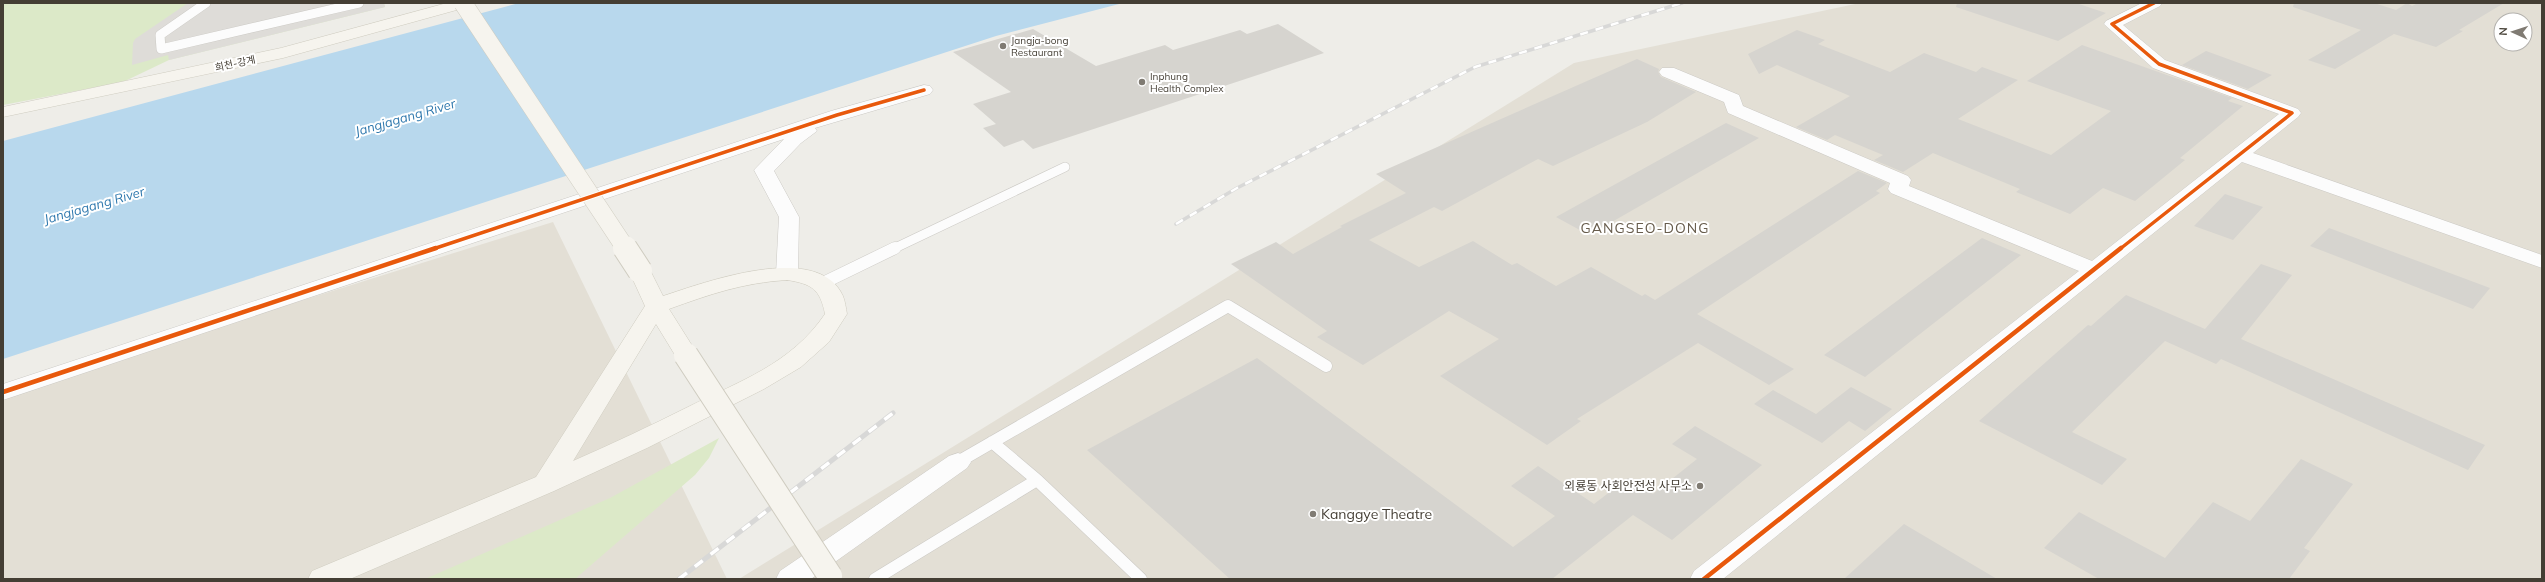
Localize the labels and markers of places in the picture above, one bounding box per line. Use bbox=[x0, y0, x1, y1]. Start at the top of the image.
place label: Jangja-bong Restaurant bbox=[1011, 34, 1068, 59]
marker: Jangja-bong Restaurant bbox=[998, 41, 1008, 51]
place label: Inphung Health Complex bbox=[1150, 70, 1224, 95]
marker: Inphung Health Complex bbox=[1137, 77, 1147, 87]
place label: 외룡동 사회안전성 사무소 bbox=[1564, 478, 1692, 493]
marker: 외룡동 사회안전성 사무소 bbox=[1695, 481, 1705, 491]
place label: Kanggye Theatre bbox=[1321, 505, 1432, 523]
marker: Kanggye Theatre bbox=[1308, 509, 1318, 519]

